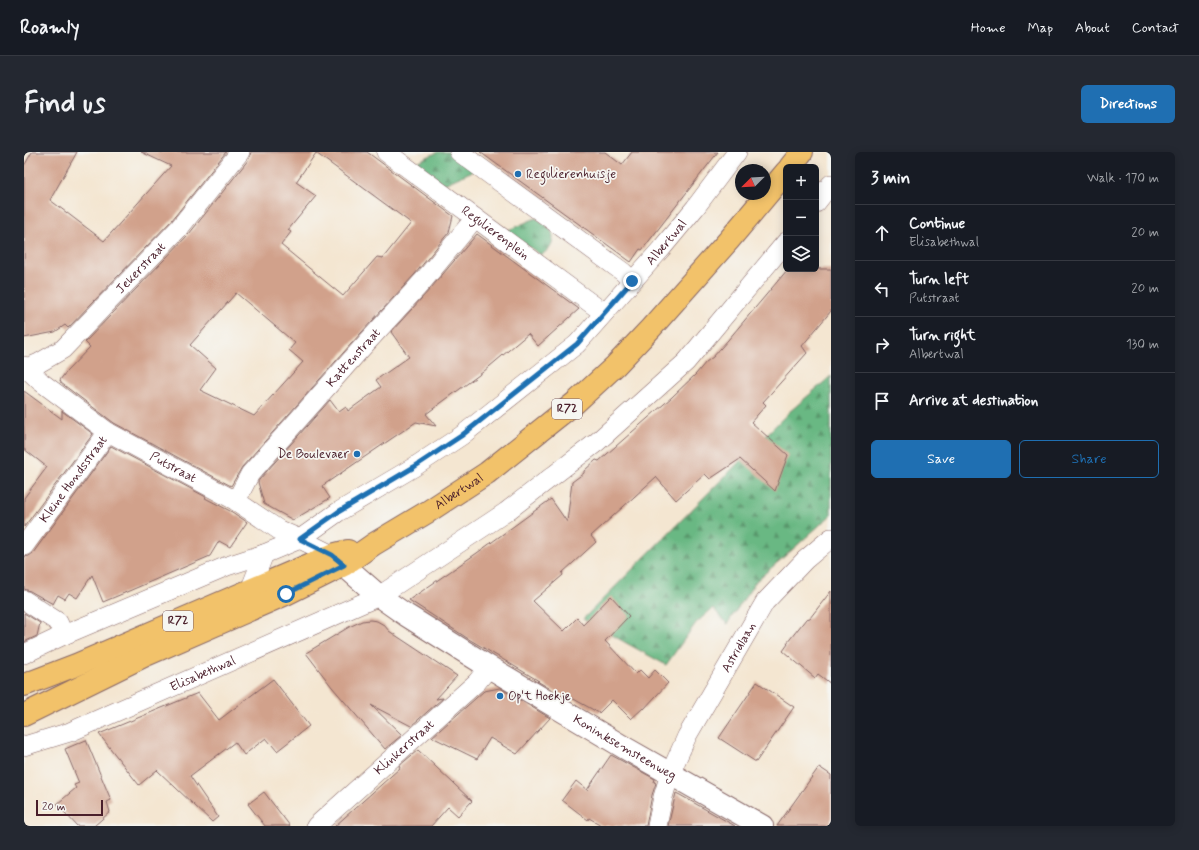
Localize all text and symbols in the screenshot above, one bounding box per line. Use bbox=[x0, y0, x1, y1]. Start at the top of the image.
text: Roamly bbox=[20, 15, 79, 40]
text: Home bbox=[971, 19, 1005, 37]
text: Map bbox=[1027, 19, 1053, 37]
text: About bbox=[1075, 19, 1110, 37]
text: Contact bbox=[1132, 19, 1179, 37]
button: Directions bbox=[1081, 85, 1175, 123]
text: Find us bbox=[24, 86, 105, 123]
north arrow bbox=[735, 164, 771, 200]
map controls bbox=[783, 164, 819, 272]
button: + bbox=[783, 164, 819, 200]
place label: Regulierenhuisje bbox=[526, 166, 616, 185]
text: 3 min bbox=[871, 167, 910, 189]
marker: Regulierenhuisje bbox=[513, 169, 523, 179]
text: Walk · 170 m bbox=[1087, 170, 1159, 187]
button: − bbox=[783, 200, 819, 236]
street label: Regulierenplein bbox=[458, 202, 533, 264]
text: Continue bbox=[909, 214, 965, 234]
street label: Albertwal bbox=[642, 216, 691, 269]
icon: ahead bbox=[871, 222, 893, 244]
text: 20 m bbox=[1131, 224, 1159, 241]
text: Elisabethwal bbox=[909, 234, 979, 251]
button: layers bbox=[783, 236, 819, 272]
street label: Jekerstraat bbox=[112, 239, 169, 297]
text: Turn left bbox=[909, 270, 969, 290]
route end bbox=[623, 272, 641, 290]
icon: left bbox=[871, 278, 893, 300]
text: 20 m bbox=[1131, 280, 1159, 297]
text: Putstraat bbox=[909, 290, 959, 307]
street label: Kattenstraat bbox=[322, 324, 384, 391]
text: Turn right bbox=[909, 326, 976, 346]
icon: right bbox=[871, 334, 893, 356]
text: 130 m bbox=[1126, 336, 1159, 353]
text: Albertwal bbox=[909, 346, 964, 363]
icon: arrive bbox=[871, 390, 893, 412]
text: Arrive at destination bbox=[909, 391, 1038, 411]
road number: R72 bbox=[552, 399, 582, 419]
street label: Kleine Hondsstraat bbox=[35, 432, 111, 526]
button: Save bbox=[871, 440, 1011, 478]
button: Share bbox=[1019, 440, 1159, 478]
place label: De Boulevaer bbox=[278, 446, 350, 463]
street label: Putstraat bbox=[147, 448, 199, 487]
marker: De Boulevaer bbox=[352, 449, 362, 459]
street label: Albertwal bbox=[431, 469, 486, 514]
route start bbox=[277, 585, 295, 603]
road number: R72 bbox=[163, 611, 193, 631]
street label: Astridlaan bbox=[717, 619, 760, 675]
street label: Elisabethwal bbox=[167, 652, 238, 696]
place label: Op't Hoekje bbox=[508, 688, 571, 705]
marker: Op't Hoekje bbox=[495, 691, 505, 701]
street label: Koninksemsteenweg bbox=[570, 710, 680, 785]
street label: Klinkerstraat bbox=[370, 716, 438, 779]
scale bar bbox=[36, 798, 103, 817]
text: 20 m bbox=[42, 800, 65, 814]

